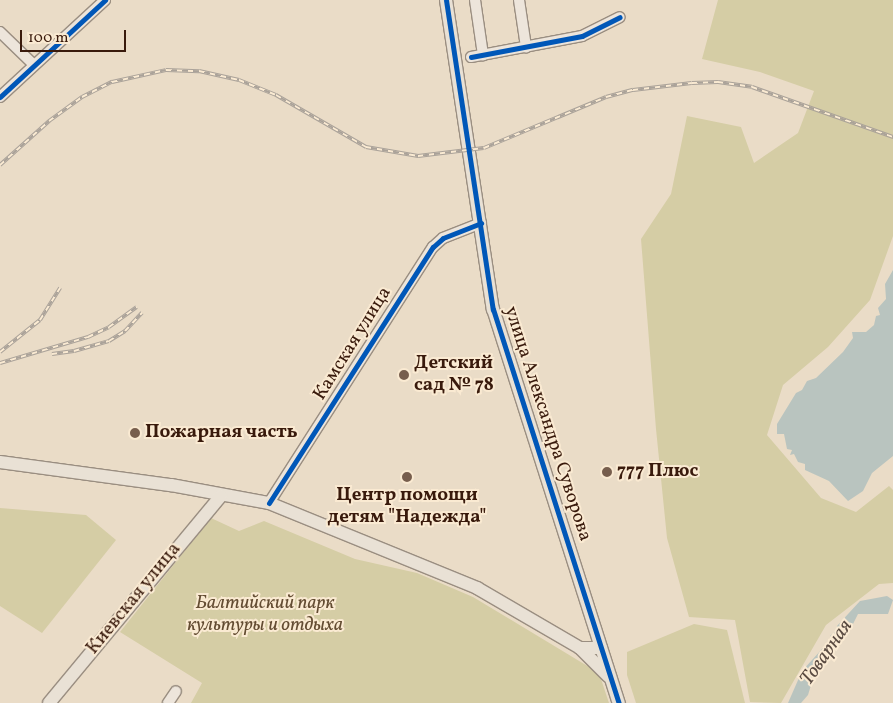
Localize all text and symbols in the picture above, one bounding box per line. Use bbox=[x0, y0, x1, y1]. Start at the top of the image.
scale bar bbox=[22, 20, 129, 52]
text: 100 m bbox=[28, 28, 68, 49]
street label: Камская улица bbox=[309, 283, 397, 405]
street label: улица Александра Суворова bbox=[498, 304, 596, 544]
place label: Детский сад № 78 bbox=[414, 353, 494, 397]
marker: Детский сад № 78 bbox=[398, 369, 410, 381]
place label: Пожарная часть bbox=[145, 422, 298, 444]
marker: Пожарная часть bbox=[129, 427, 141, 439]
place label: 777 Плюс bbox=[617, 461, 698, 483]
marker: 777 Плюс bbox=[601, 466, 613, 478]
marker: Центр помощи детям "Надежда" bbox=[401, 471, 413, 483]
place label: Центр помощи детям "Надежда" bbox=[328, 485, 486, 529]
street label: Киевская улица bbox=[82, 538, 186, 660]
park label: Балтийский парк культуры и отдыха bbox=[187, 593, 343, 637]
water label: Товарная bbox=[796, 615, 858, 691]

